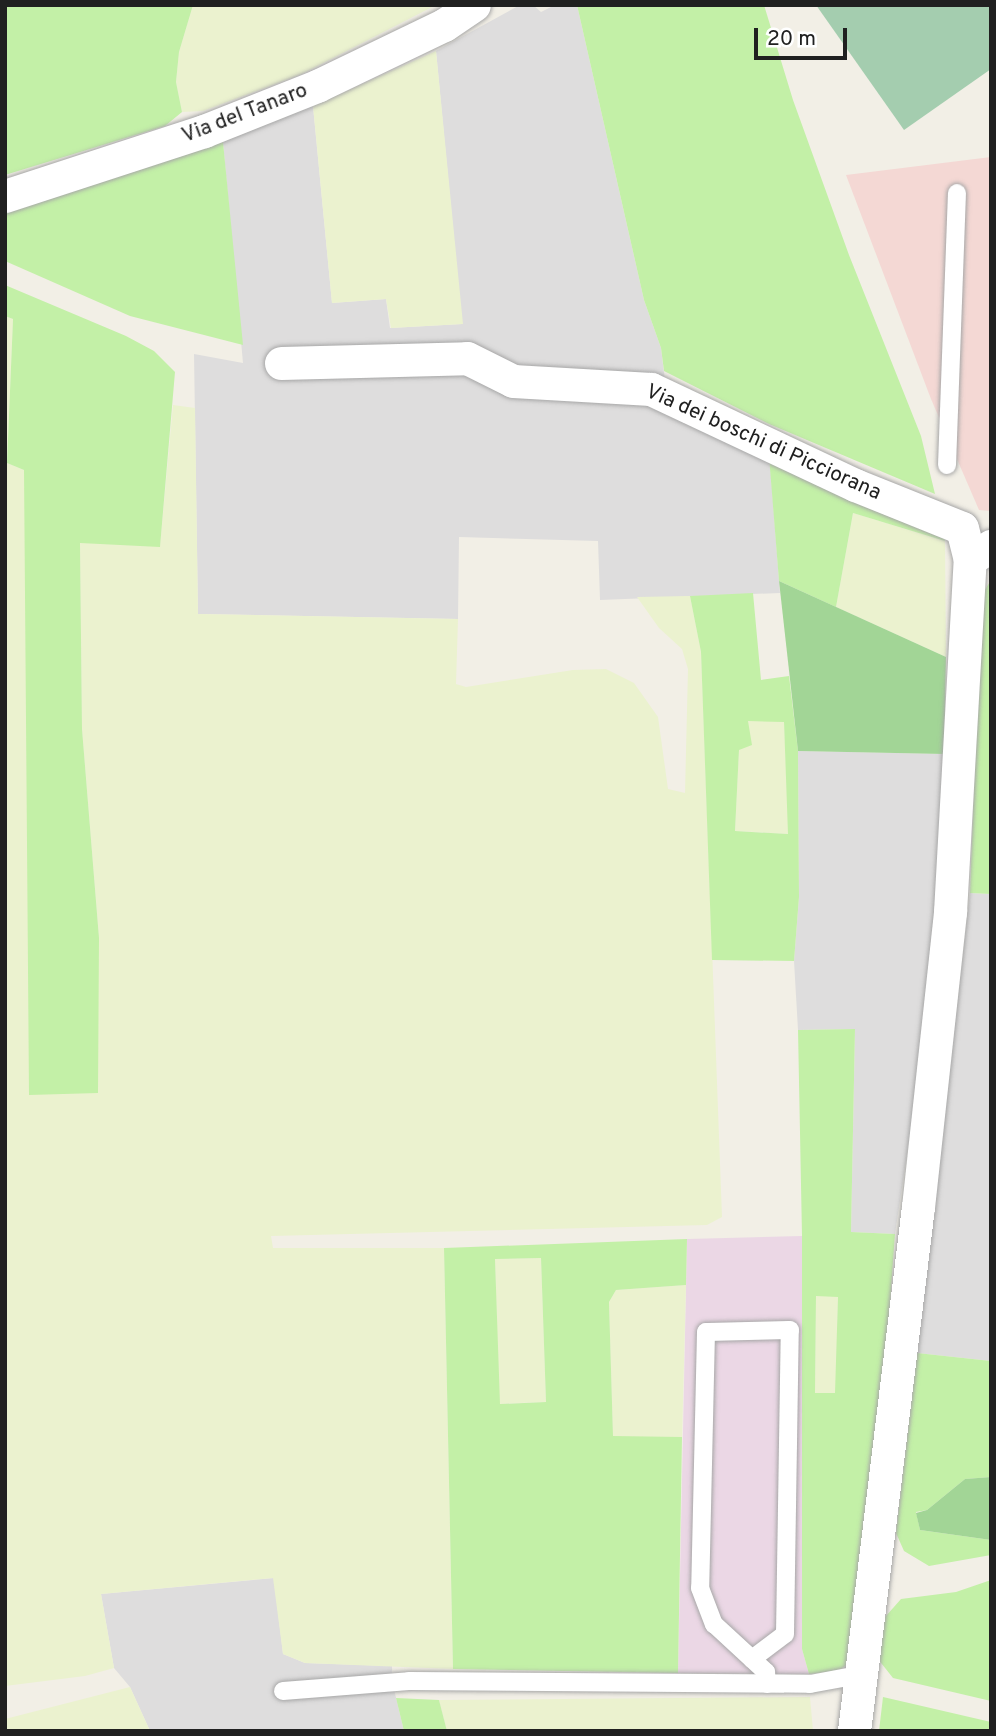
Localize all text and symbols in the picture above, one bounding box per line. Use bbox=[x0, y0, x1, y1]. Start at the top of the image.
scale bar bbox=[758, 14, 851, 58]
text: 20 m bbox=[767, 26, 816, 53]
street label: Via del Tanaro bbox=[178, 78, 312, 150]
street label: Via dei boschi di Picciorana bbox=[641, 380, 885, 506]

